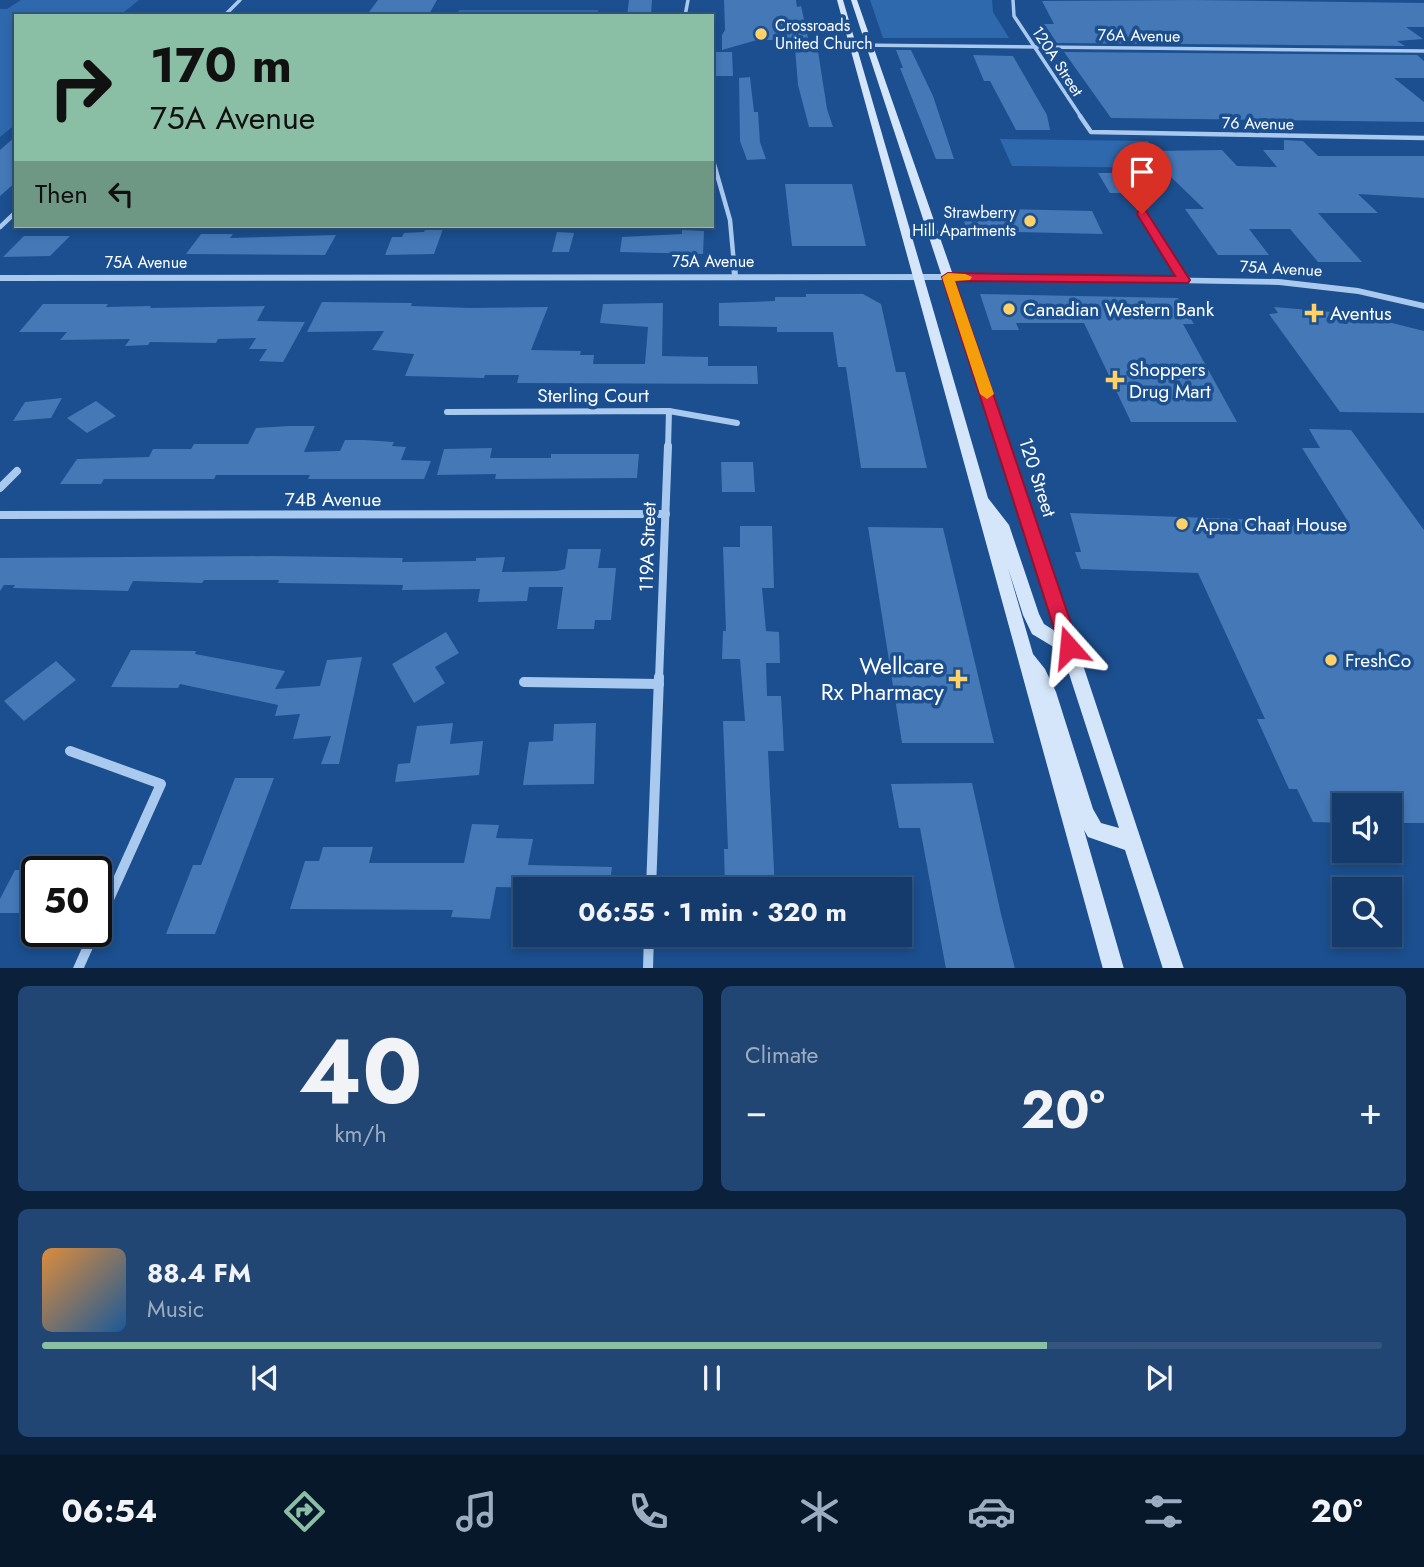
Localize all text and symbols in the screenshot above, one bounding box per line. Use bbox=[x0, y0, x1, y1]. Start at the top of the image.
place label: Crossroads United Church bbox=[775, 14, 873, 55]
street label: 120A Street bbox=[1026, 22, 1089, 101]
street label: 76A Avenue bbox=[1097, 23, 1181, 48]
marker: Crossroads United Church bbox=[753, 26, 769, 42]
text: 170 m bbox=[150, 30, 292, 100]
icon: right bbox=[35, 42, 126, 133]
text: 75A Avenue bbox=[150, 95, 315, 141]
street label: 76 Avenue bbox=[1222, 111, 1294, 136]
pin bbox=[1112, 142, 1172, 214]
icon: arrive bbox=[1123, 153, 1161, 191]
text: Then bbox=[35, 175, 88, 213]
icon: left bbox=[102, 175, 140, 213]
place label: Strawberry Hill Apartments bbox=[912, 201, 1017, 242]
marker: Strawberry Hill Apartments bbox=[1022, 213, 1038, 229]
street label: 75A Avenue bbox=[672, 250, 754, 273]
street label: 75A Avenue bbox=[105, 251, 187, 274]
street label: 75A Avenue bbox=[1239, 255, 1323, 282]
place label: Canadian Western Bank bbox=[1023, 296, 1215, 323]
place label: Aventus bbox=[1330, 300, 1392, 327]
marker: Canadian Western Bank bbox=[1001, 301, 1017, 317]
marker: Aventus bbox=[1304, 303, 1324, 323]
place label: Shoppers Drug Mart bbox=[1129, 356, 1211, 405]
marker: Shoppers Drug Mart bbox=[1107, 372, 1123, 388]
street label: Sterling Court bbox=[537, 382, 649, 409]
street label: 120 Street bbox=[1012, 434, 1063, 521]
street label: 74B Avenue bbox=[285, 486, 381, 513]
street label: 119A Street bbox=[632, 501, 663, 593]
place label: Apna Chaat House bbox=[1196, 511, 1347, 538]
marker: Apna Chaat House bbox=[1174, 516, 1190, 532]
position arrow bbox=[1032, 610, 1106, 684]
place label: FreshCo bbox=[1345, 647, 1411, 674]
place label: Wellcare Rx Pharmacy bbox=[821, 649, 945, 709]
marker: FreshCo bbox=[1323, 652, 1339, 668]
marker: Wellcare Rx Pharmacy bbox=[950, 671, 966, 687]
map controls bbox=[1332, 793, 1402, 947]
button: sound bbox=[1332, 793, 1402, 863]
speed limit sign: 50 bbox=[21, 856, 112, 947]
button: search bbox=[1332, 877, 1402, 947]
text: 06:55 · 1 min · 320 m bbox=[578, 893, 847, 931]
text: 40 bbox=[299, 1006, 422, 1137]
text: Climate bbox=[745, 1038, 818, 1072]
text: 20° bbox=[1021, 1072, 1105, 1148]
text: − bbox=[745, 1083, 767, 1138]
text: + bbox=[1359, 1083, 1382, 1138]
text: km/h bbox=[335, 1117, 386, 1151]
text: 88.4 FM bbox=[147, 1254, 251, 1292]
text: Music bbox=[147, 1292, 204, 1326]
icon: previous bbox=[246, 1359, 284, 1397]
icon: pause bbox=[693, 1359, 731, 1397]
icon: next bbox=[1140, 1359, 1178, 1397]
icon: directions bbox=[280, 1487, 329, 1536]
icon: music bbox=[452, 1487, 501, 1536]
icon: phone bbox=[624, 1487, 673, 1536]
icon: climate bbox=[795, 1487, 844, 1536]
icon: car bbox=[967, 1487, 1016, 1536]
icon: filters bbox=[1139, 1487, 1188, 1536]
text: 06:54 bbox=[61, 1488, 157, 1534]
text: 20° bbox=[1311, 1488, 1363, 1534]

